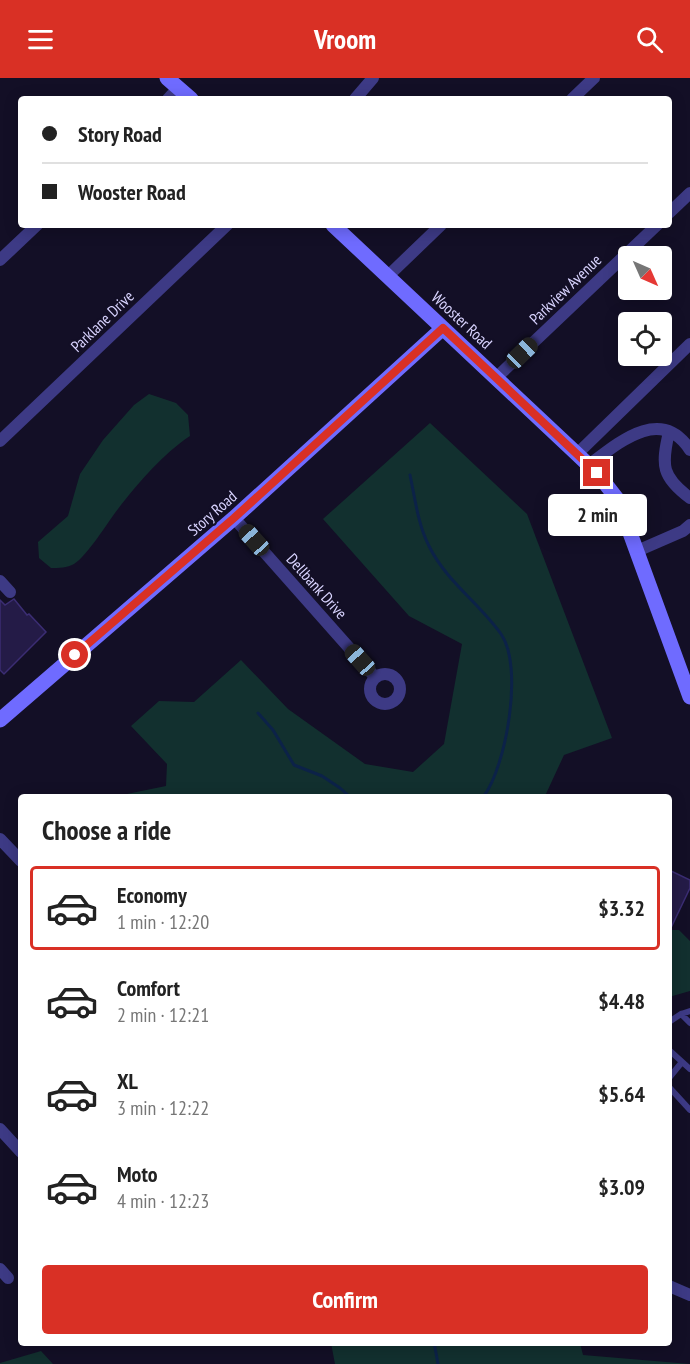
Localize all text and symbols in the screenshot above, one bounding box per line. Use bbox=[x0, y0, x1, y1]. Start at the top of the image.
text: Vroom bbox=[314, 22, 376, 56]
icon: menu bbox=[24, 23, 57, 56]
icon: search bbox=[633, 23, 666, 56]
text: Story Road bbox=[78, 120, 162, 148]
text: Wooster Road bbox=[78, 178, 186, 206]
north arrow bbox=[618, 246, 672, 300]
map controls bbox=[618, 246, 672, 366]
street label: Parkview Avenue bbox=[525, 250, 605, 328]
street label: Parklane Drive bbox=[66, 286, 138, 356]
street label: Wooster Road bbox=[428, 287, 496, 353]
button: locate bbox=[618, 312, 672, 366]
car bbox=[503, 334, 541, 372]
route end bbox=[583, 459, 610, 486]
street label: Story Road bbox=[183, 486, 241, 540]
callout: 2 min bbox=[548, 494, 646, 536]
text: 2 min bbox=[577, 502, 618, 528]
car bbox=[235, 521, 273, 559]
street label: Dellbank Drive bbox=[282, 549, 352, 623]
route start bbox=[61, 641, 88, 668]
car bbox=[341, 641, 379, 679]
text: Choose a ride bbox=[42, 813, 171, 847]
icon: car bbox=[45, 881, 99, 935]
text: Economy bbox=[117, 881, 187, 909]
text: $3.32 bbox=[598, 894, 645, 922]
text: 1 min · 12:20 bbox=[117, 909, 209, 935]
icon: car bbox=[45, 974, 99, 1028]
text: Comfort bbox=[117, 974, 180, 1002]
text: $4.48 bbox=[598, 987, 645, 1015]
text: 2 min · 12:21 bbox=[117, 1002, 209, 1028]
icon: car bbox=[45, 1067, 99, 1121]
text: XL bbox=[117, 1067, 138, 1095]
text: $5.64 bbox=[598, 1080, 645, 1108]
text: 3 min · 12:22 bbox=[117, 1095, 209, 1121]
icon: car bbox=[45, 1160, 99, 1214]
text: Moto bbox=[117, 1160, 158, 1188]
text: $3.09 bbox=[598, 1173, 645, 1201]
text: 4 min · 12:23 bbox=[117, 1188, 209, 1214]
button: Confirm bbox=[42, 1265, 648, 1334]

